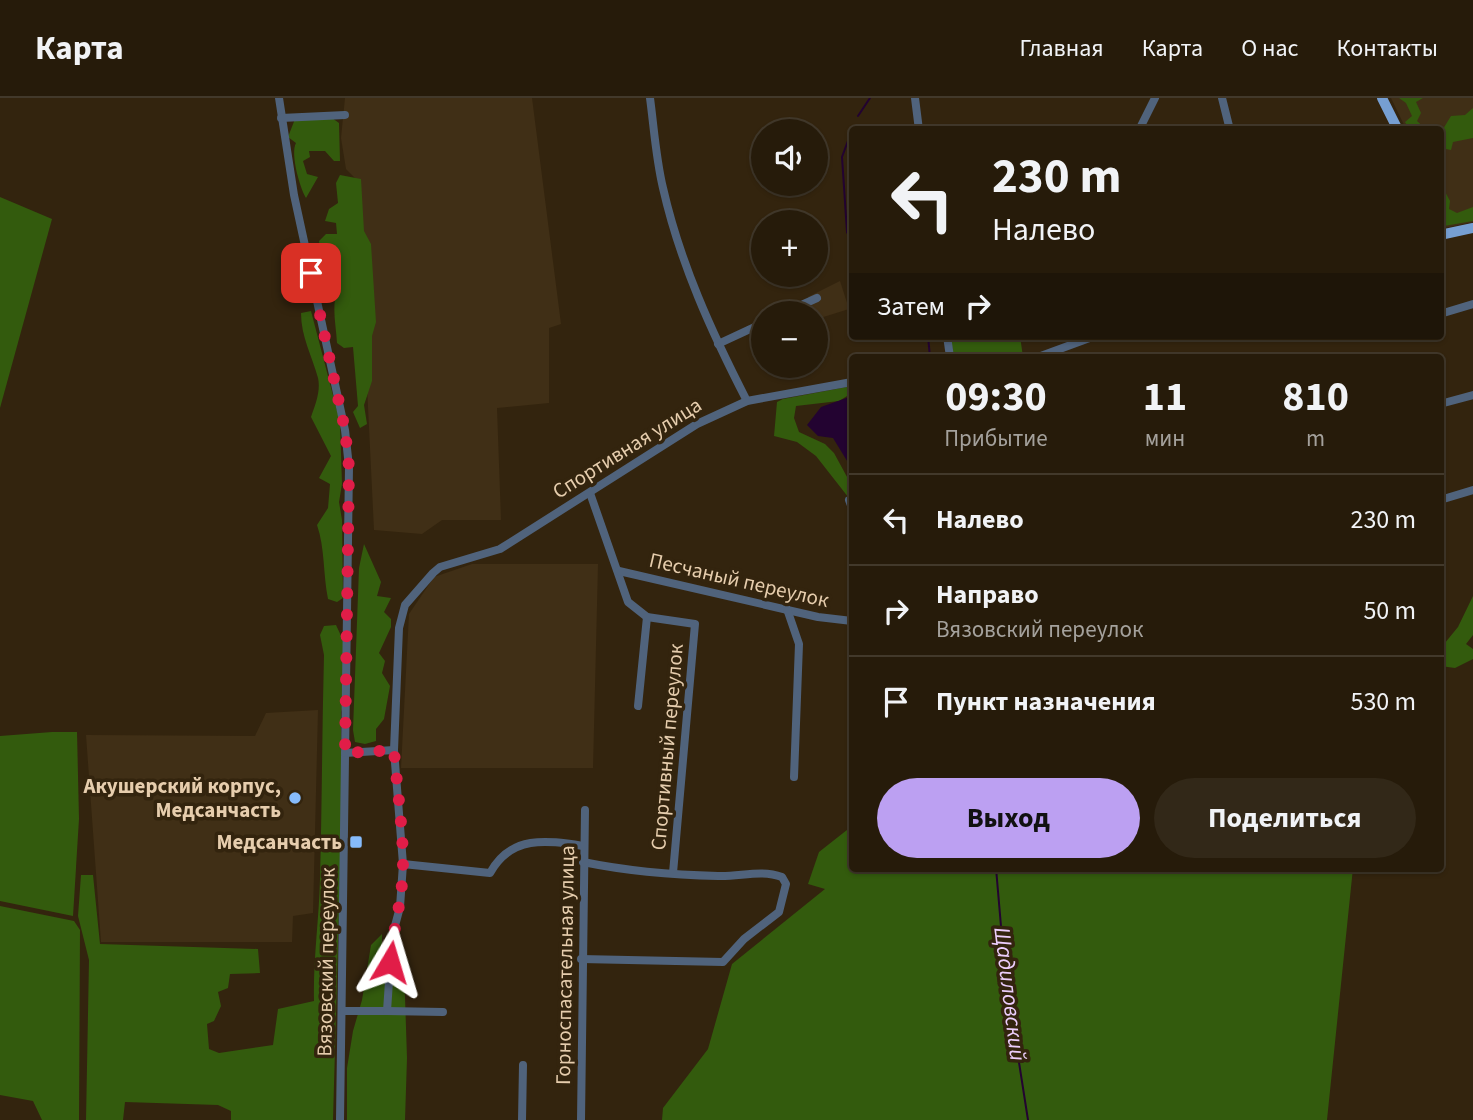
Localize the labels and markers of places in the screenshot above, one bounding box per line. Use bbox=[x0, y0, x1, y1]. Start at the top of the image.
pin bbox=[281, 243, 341, 303]
place label: Акушерский корпус, Медсанчасть bbox=[83, 771, 281, 825]
marker: Акушерский корпус, Медсанчасть bbox=[287, 790, 303, 806]
place label: Медсанчасть bbox=[217, 827, 342, 857]
marker: Медсанчасть bbox=[348, 834, 364, 850]

